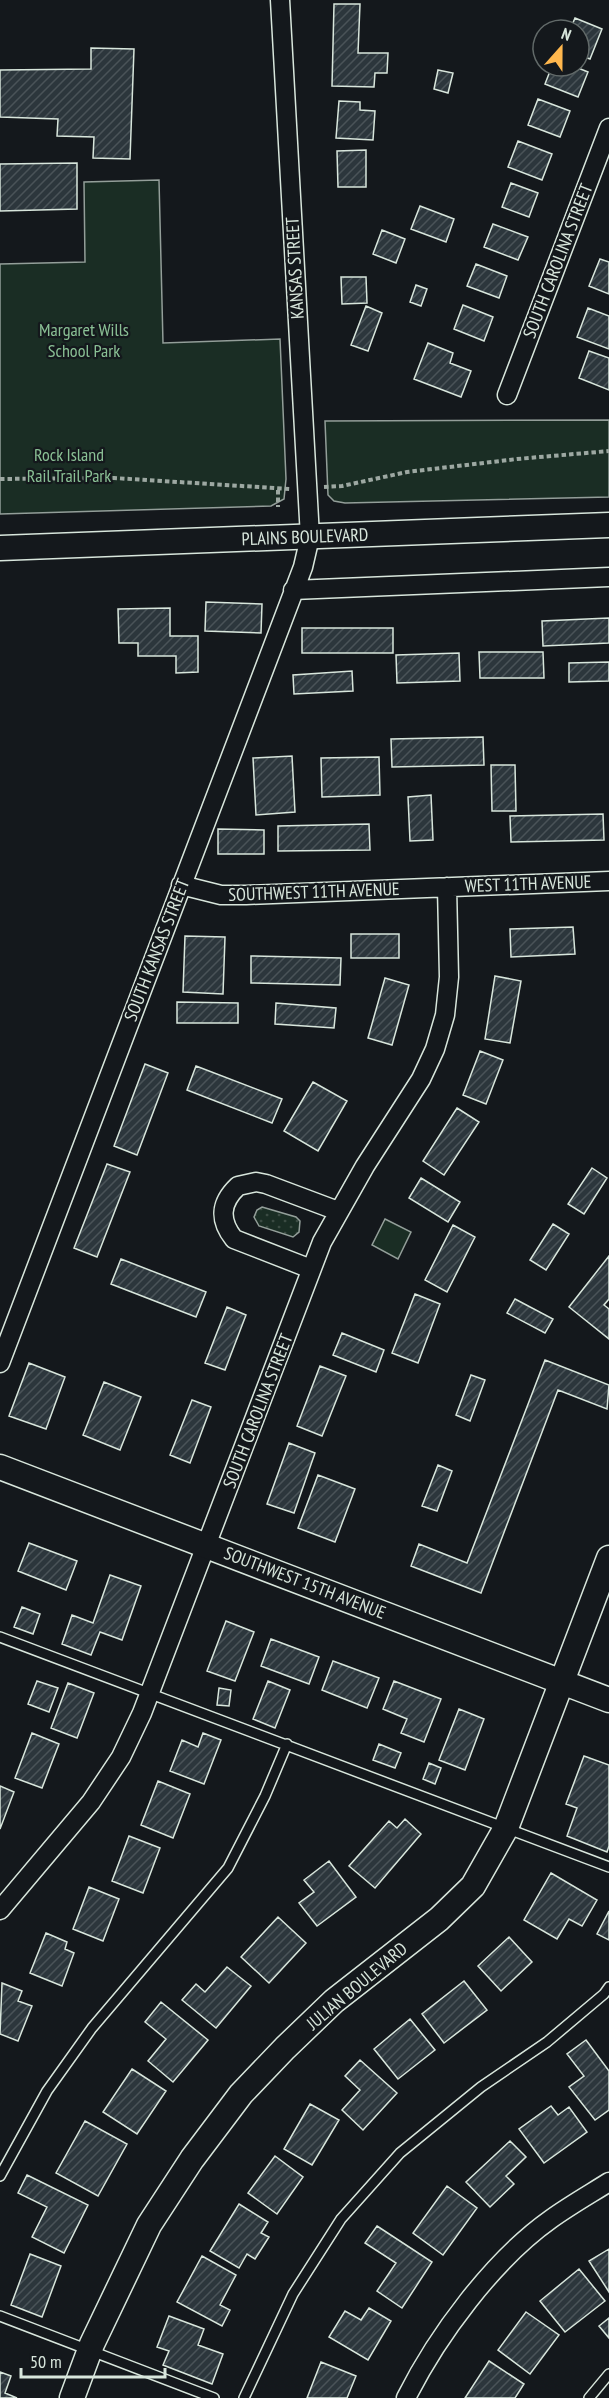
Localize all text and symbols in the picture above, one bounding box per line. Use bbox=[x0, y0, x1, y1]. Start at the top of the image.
north arrow bbox=[531, 18, 591, 78]
text: N bbox=[559, 23, 574, 45]
street label: SOUTH CAROLINA STREET bbox=[517, 180, 598, 341]
street label: KANSAS STREET bbox=[280, 216, 309, 320]
park label: Margaret Wills School Park bbox=[39, 318, 129, 362]
park label: Rock Island Rail Trail Park bbox=[27, 443, 111, 487]
street label: PLAINS BOULEVARD bbox=[241, 523, 369, 550]
street label: WEST 11TH AVENUE bbox=[464, 870, 592, 897]
street label: SOUTH KANSAS STREET bbox=[119, 875, 194, 1024]
street label: SOUTHWEST 11TH AVENUE bbox=[228, 877, 400, 906]
street label: SOUTH CAROLINA STREET bbox=[217, 1330, 298, 1491]
street label: SOUTHWEST 15TH AVENUE bbox=[221, 1541, 389, 1624]
street label: JULIAN BOULEVARD bbox=[301, 1937, 412, 2035]
scale bar bbox=[21, 2341, 165, 2379]
text: 50 m bbox=[30, 2350, 62, 2373]

